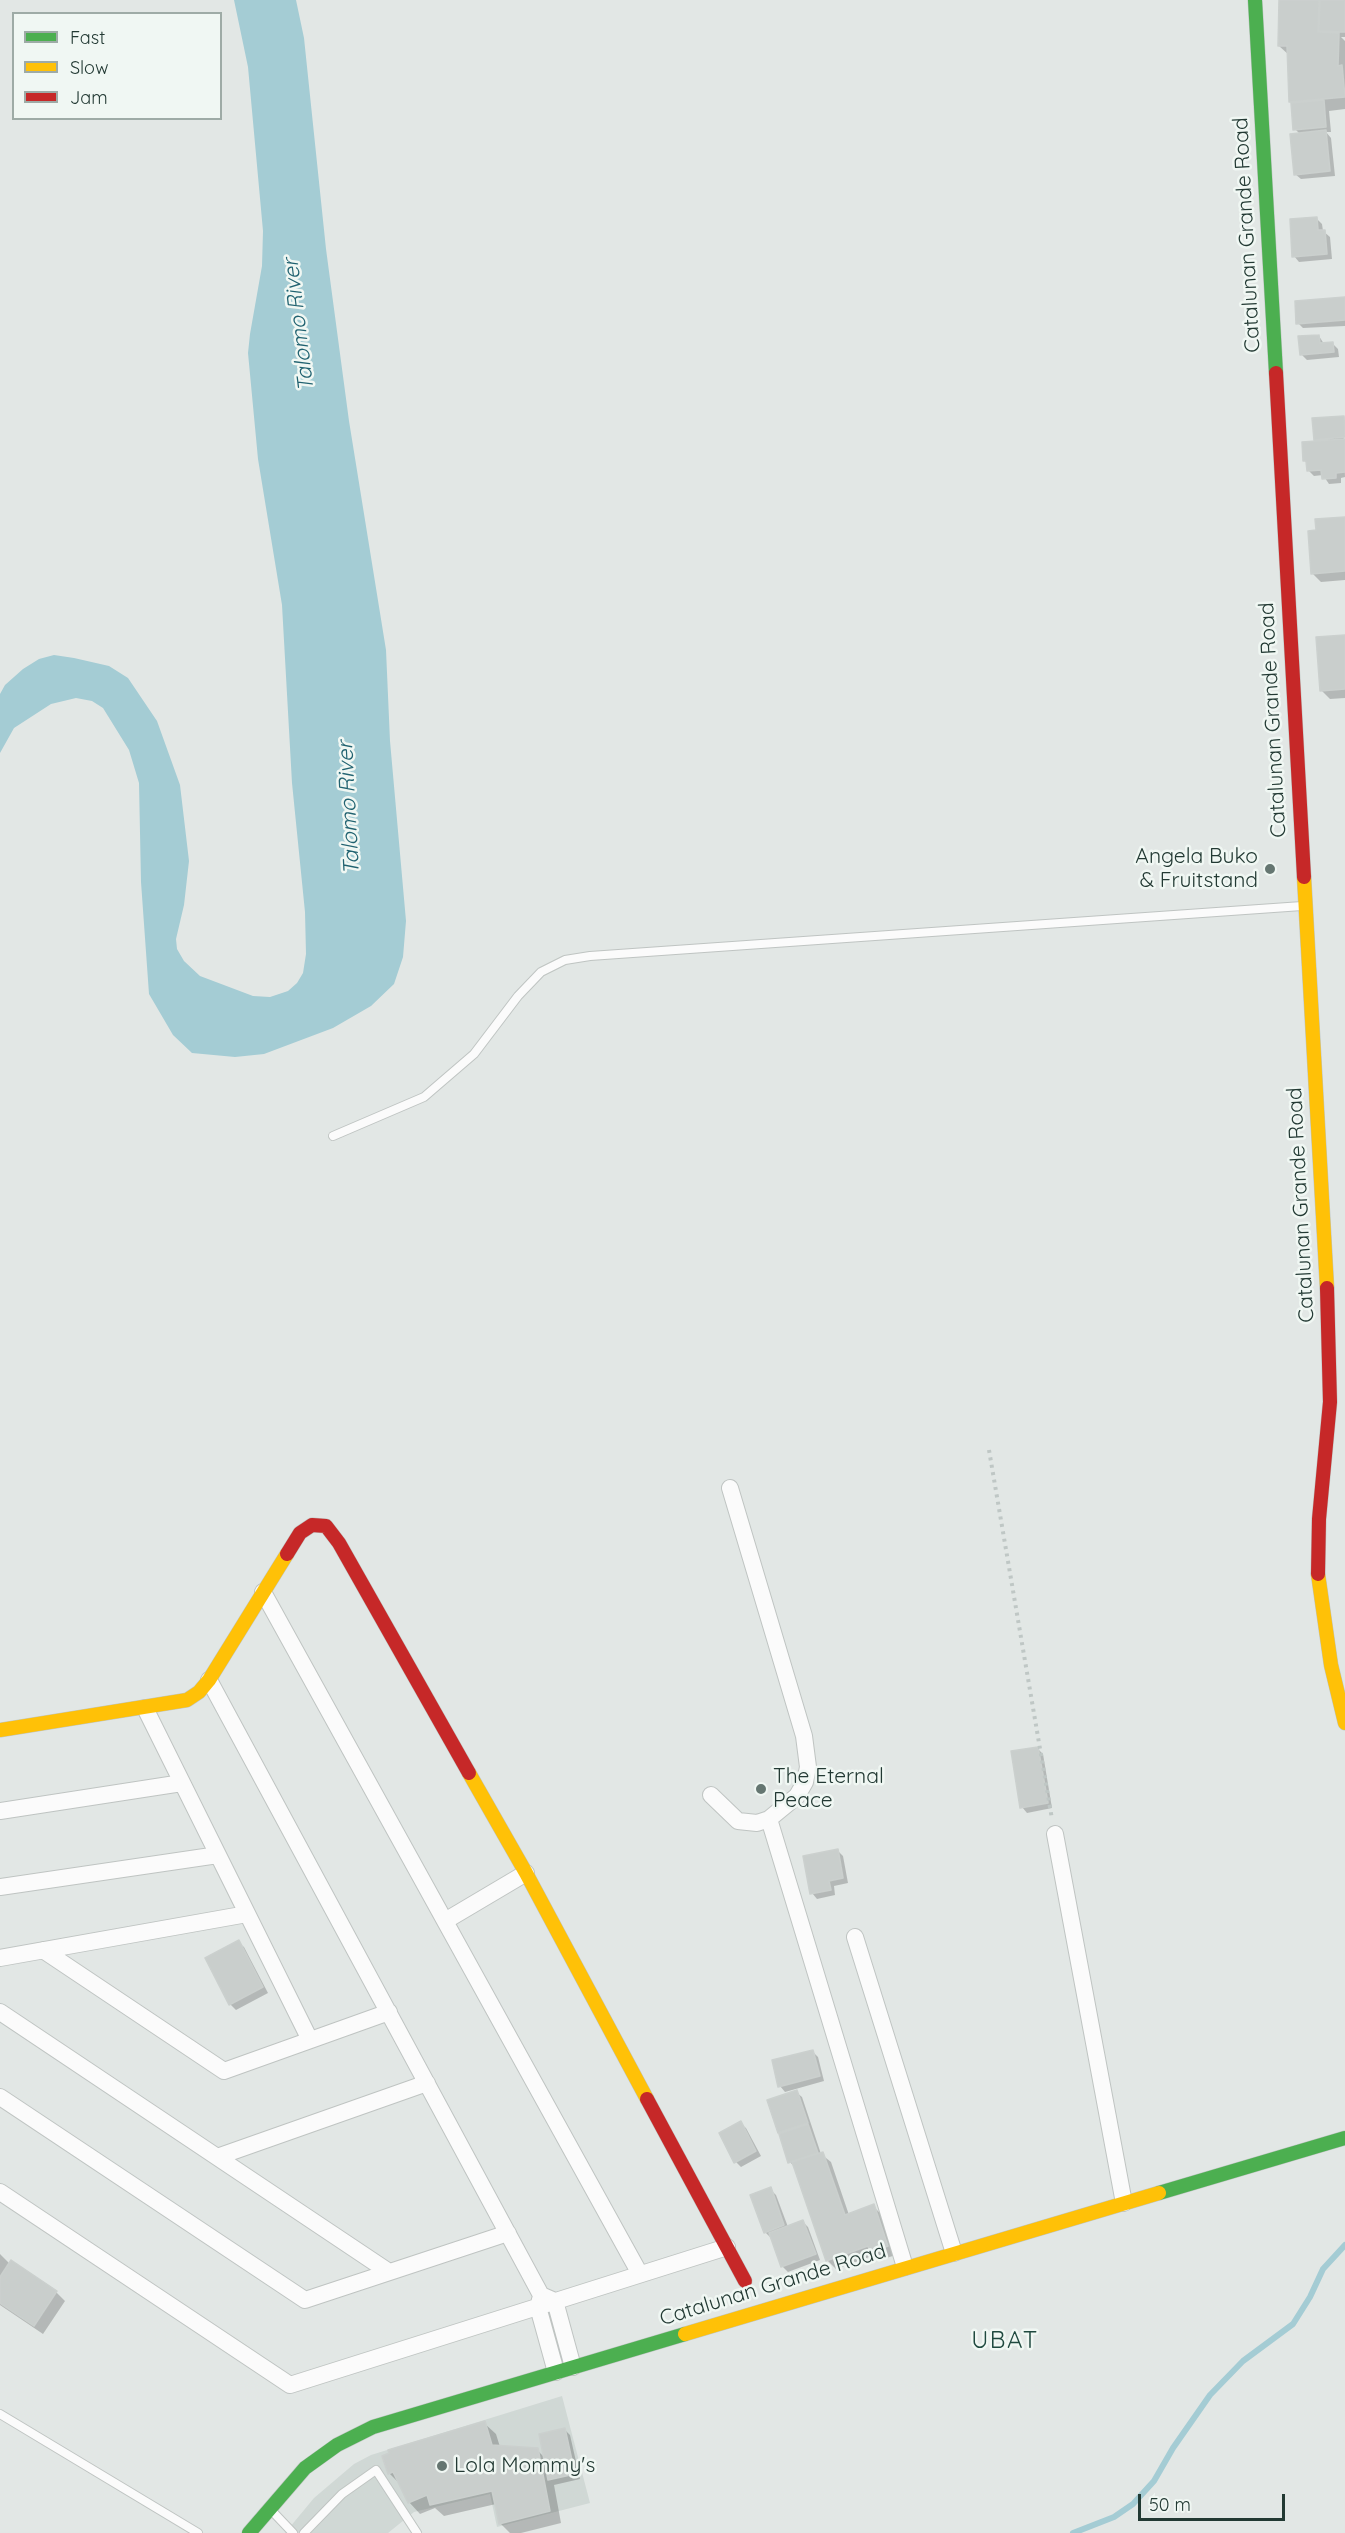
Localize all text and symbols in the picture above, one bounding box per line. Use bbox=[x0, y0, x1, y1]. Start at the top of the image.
legend bbox=[12, 12, 222, 120]
text: Fast bbox=[70, 26, 105, 49]
text: Slow bbox=[70, 56, 108, 79]
text: Jam bbox=[70, 86, 108, 109]
street label: Catalunan Grande Road bbox=[1228, 117, 1266, 353]
water label: Talomo River bbox=[278, 257, 320, 393]
street label: Catalunan Grande Road bbox=[1254, 602, 1292, 838]
water label: Talomo River bbox=[332, 741, 366, 875]
place label: Angela Buko & Fruitstand bbox=[1135, 844, 1258, 894]
marker: Angela Buko & Fruitstand bbox=[1263, 862, 1277, 876]
street label: Catalunan Grande Road bbox=[1282, 1087, 1320, 1323]
place label: The Eternal Peace bbox=[773, 1764, 884, 1814]
marker: The Eternal Peace bbox=[754, 1782, 768, 1796]
street label: Catalunan Grande Road bbox=[657, 2239, 889, 2331]
district label: UBAT bbox=[971, 2327, 1039, 2355]
place label: Lola Mommy's bbox=[454, 2453, 595, 2479]
marker: Lola Mommy's bbox=[435, 2459, 449, 2473]
scale bar bbox=[1141, 2482, 1288, 2520]
text: 50 m bbox=[1149, 2493, 1191, 2516]

